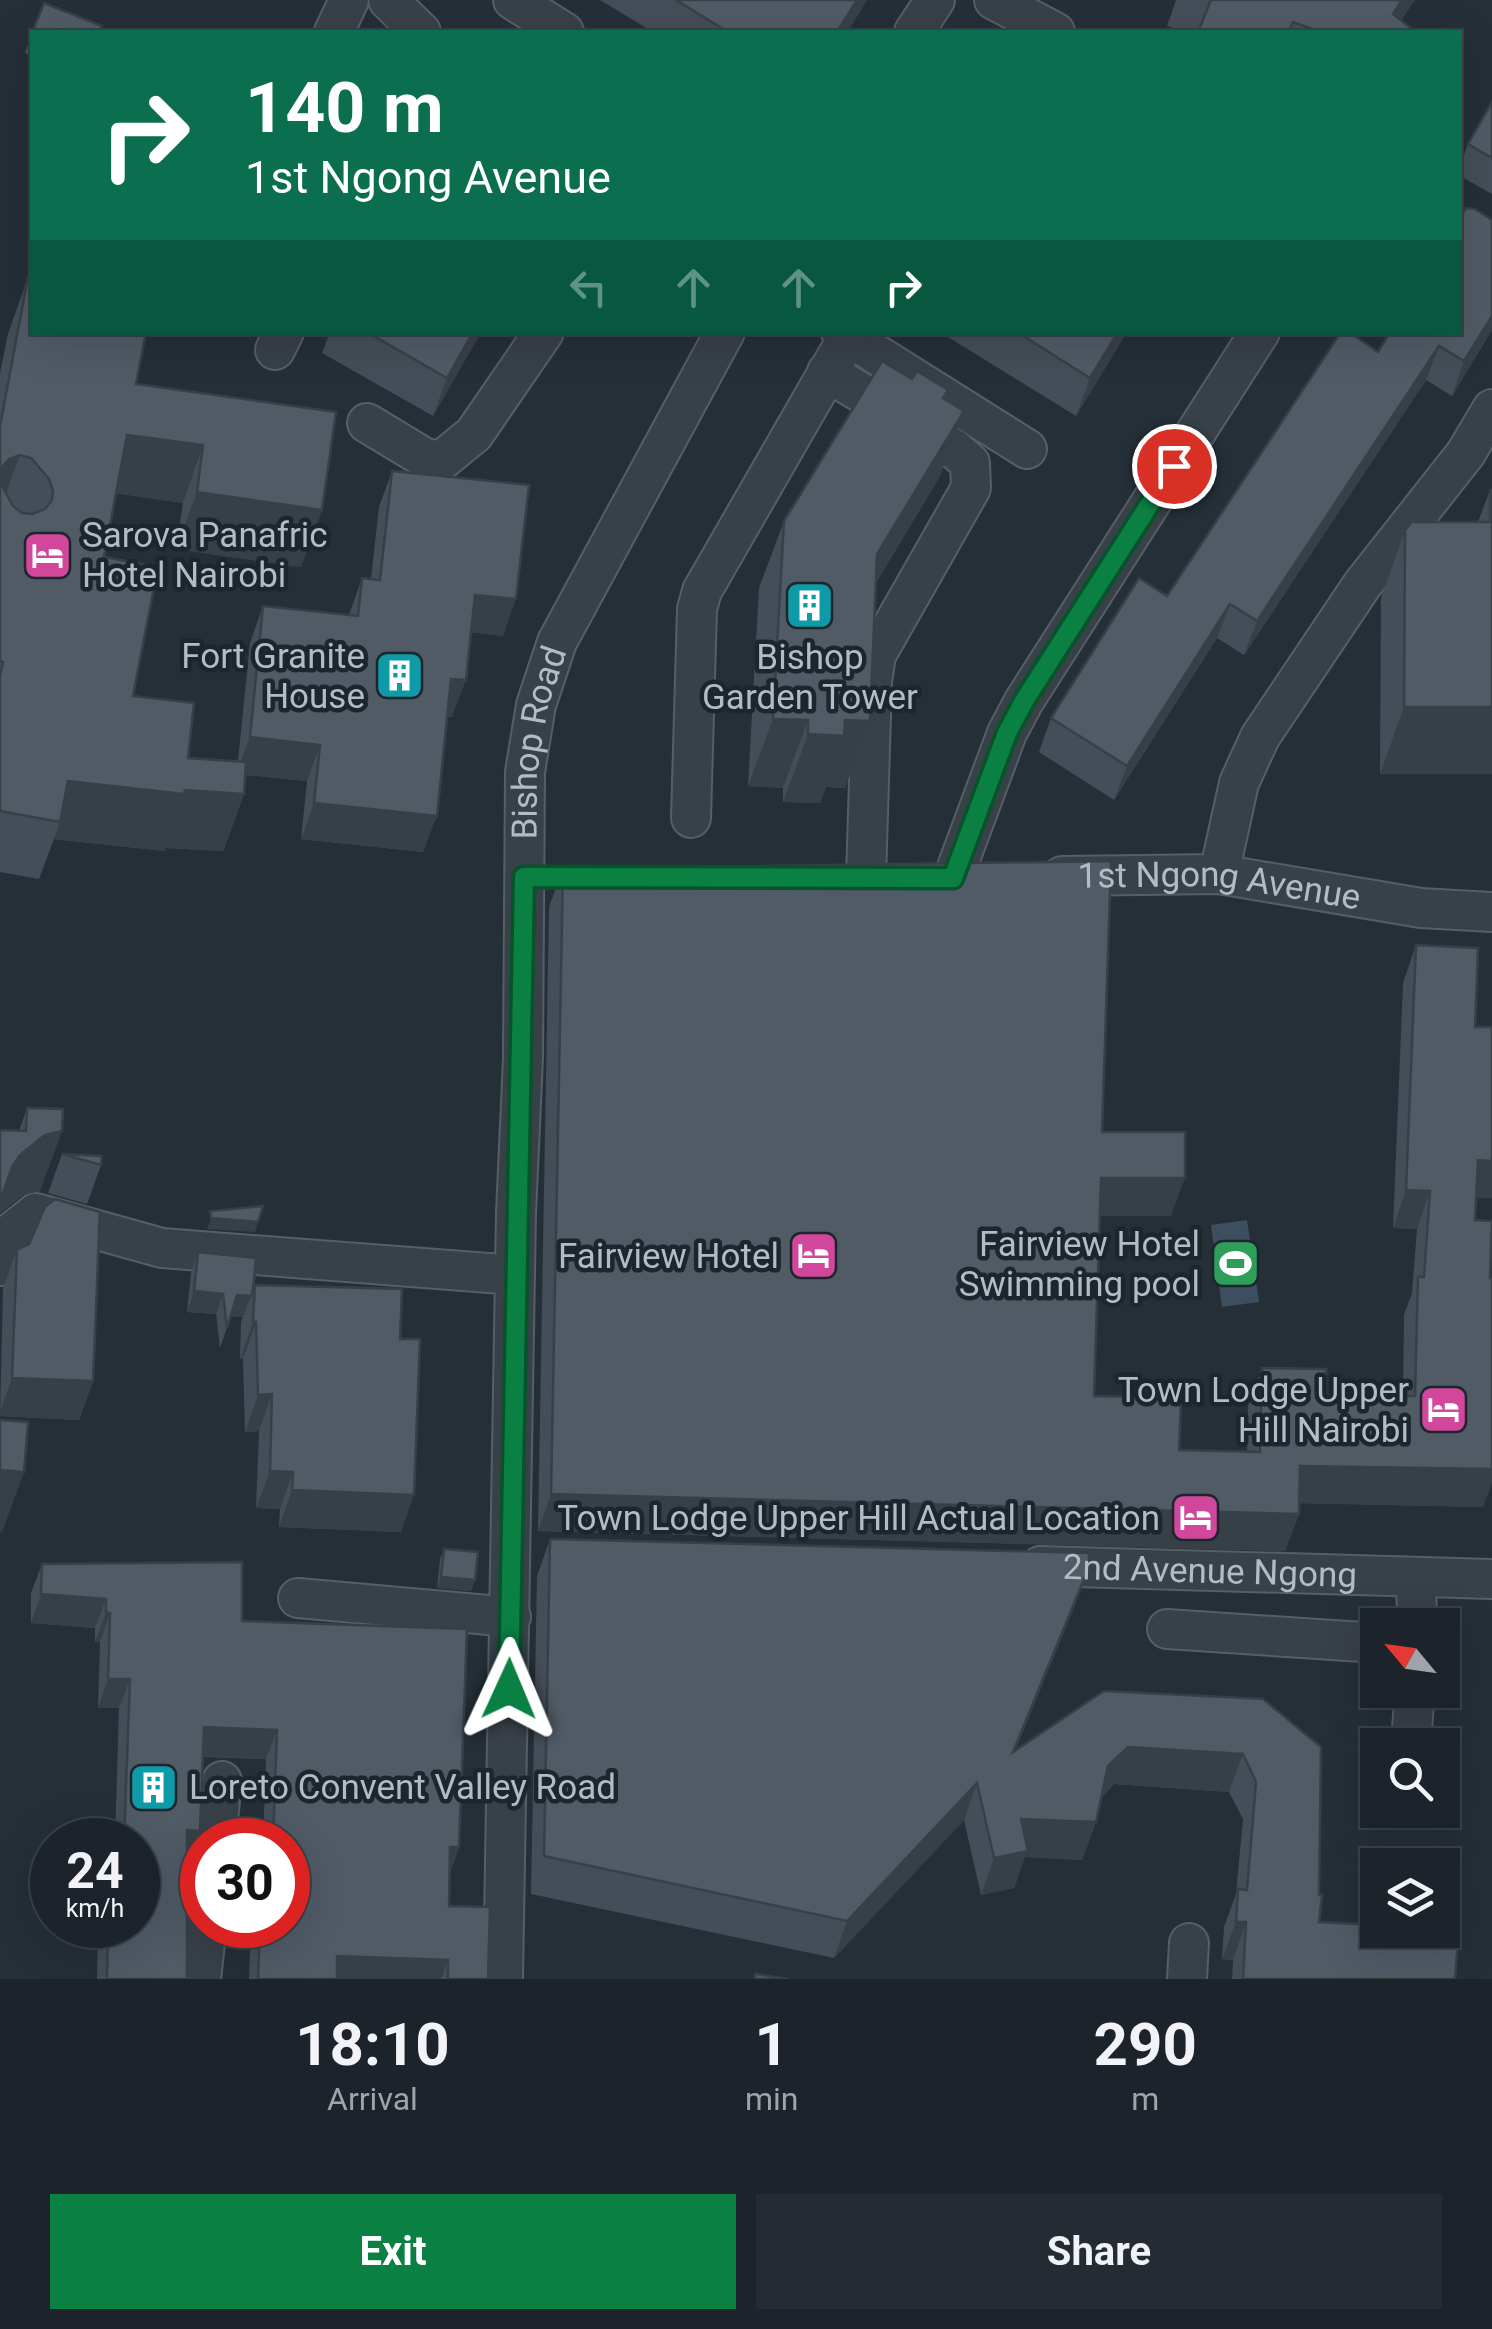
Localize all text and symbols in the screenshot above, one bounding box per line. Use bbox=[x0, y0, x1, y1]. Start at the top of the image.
text: 140 m bbox=[245, 67, 444, 149]
icon: right bbox=[80, 70, 210, 200]
text: 1st Ngong Avenue bbox=[245, 151, 611, 204]
icon: left bbox=[561, 260, 616, 315]
icon: ahead bbox=[666, 260, 721, 315]
icon: ahead bbox=[771, 260, 826, 315]
icon: right bbox=[876, 260, 931, 315]
pin bbox=[1132, 424, 1217, 509]
icon: arrive bbox=[1147, 439, 1202, 494]
place label: Sarova Panafric Hotel Nairobi bbox=[82, 515, 328, 596]
hotel icon: Sarova Panafric Hotel Nairobi bbox=[21, 529, 73, 581]
building icon: Bishop Garden Tower bbox=[784, 579, 836, 631]
place label: Fort Granite House bbox=[181, 636, 365, 717]
place label: Bishop Garden Tower bbox=[702, 637, 918, 718]
street label: Bishop Road bbox=[504, 641, 575, 840]
building icon: Fort Granite House bbox=[374, 650, 426, 702]
street label: 1st Ngong Avenue bbox=[1077, 853, 1364, 918]
place label: Fairview Hotel Swimming pool bbox=[959, 1224, 1200, 1305]
hotel icon: Fairview Hotel bbox=[788, 1230, 840, 1282]
place label: Fairview Hotel bbox=[558, 1236, 779, 1277]
sports icon: Fairview Hotel Swimming pool bbox=[1209, 1238, 1261, 1290]
place label: Town Lodge Upper Hill Nairobi bbox=[1118, 1370, 1409, 1451]
hotel icon: Town Lodge Upper Hill Nairobi bbox=[1418, 1384, 1470, 1436]
hotel icon: Town Lodge Upper Hill Actual Location bbox=[1169, 1492, 1221, 1544]
place label: Town Lodge Upper Hill Actual Location bbox=[557, 1498, 1160, 1539]
street label: 2nd Avenue Ngong bbox=[1062, 1546, 1358, 1596]
north arrow bbox=[1360, 1608, 1460, 1708]
map controls bbox=[1360, 1608, 1460, 1948]
position arrow bbox=[457, 1637, 561, 1741]
button: search bbox=[1360, 1728, 1460, 1828]
building icon: Loreto Convent Valley Road bbox=[128, 1761, 180, 1813]
place label: Loreto Convent Valley Road bbox=[189, 1767, 616, 1808]
speed limit sign: 30 bbox=[180, 1818, 310, 1948]
text: 24 bbox=[66, 1842, 124, 1900]
button: layers bbox=[1360, 1848, 1460, 1948]
text: km/h bbox=[66, 1894, 124, 1923]
text: 18:10 bbox=[295, 2009, 450, 2080]
text: 1 bbox=[754, 2009, 789, 2080]
text: 290 bbox=[1094, 2009, 1197, 2080]
text: Arrival bbox=[327, 2080, 418, 2118]
text: min bbox=[745, 2080, 798, 2118]
text: m bbox=[1131, 2080, 1159, 2118]
button: Exit bbox=[50, 2194, 736, 2309]
button: Share bbox=[756, 2194, 1442, 2309]

